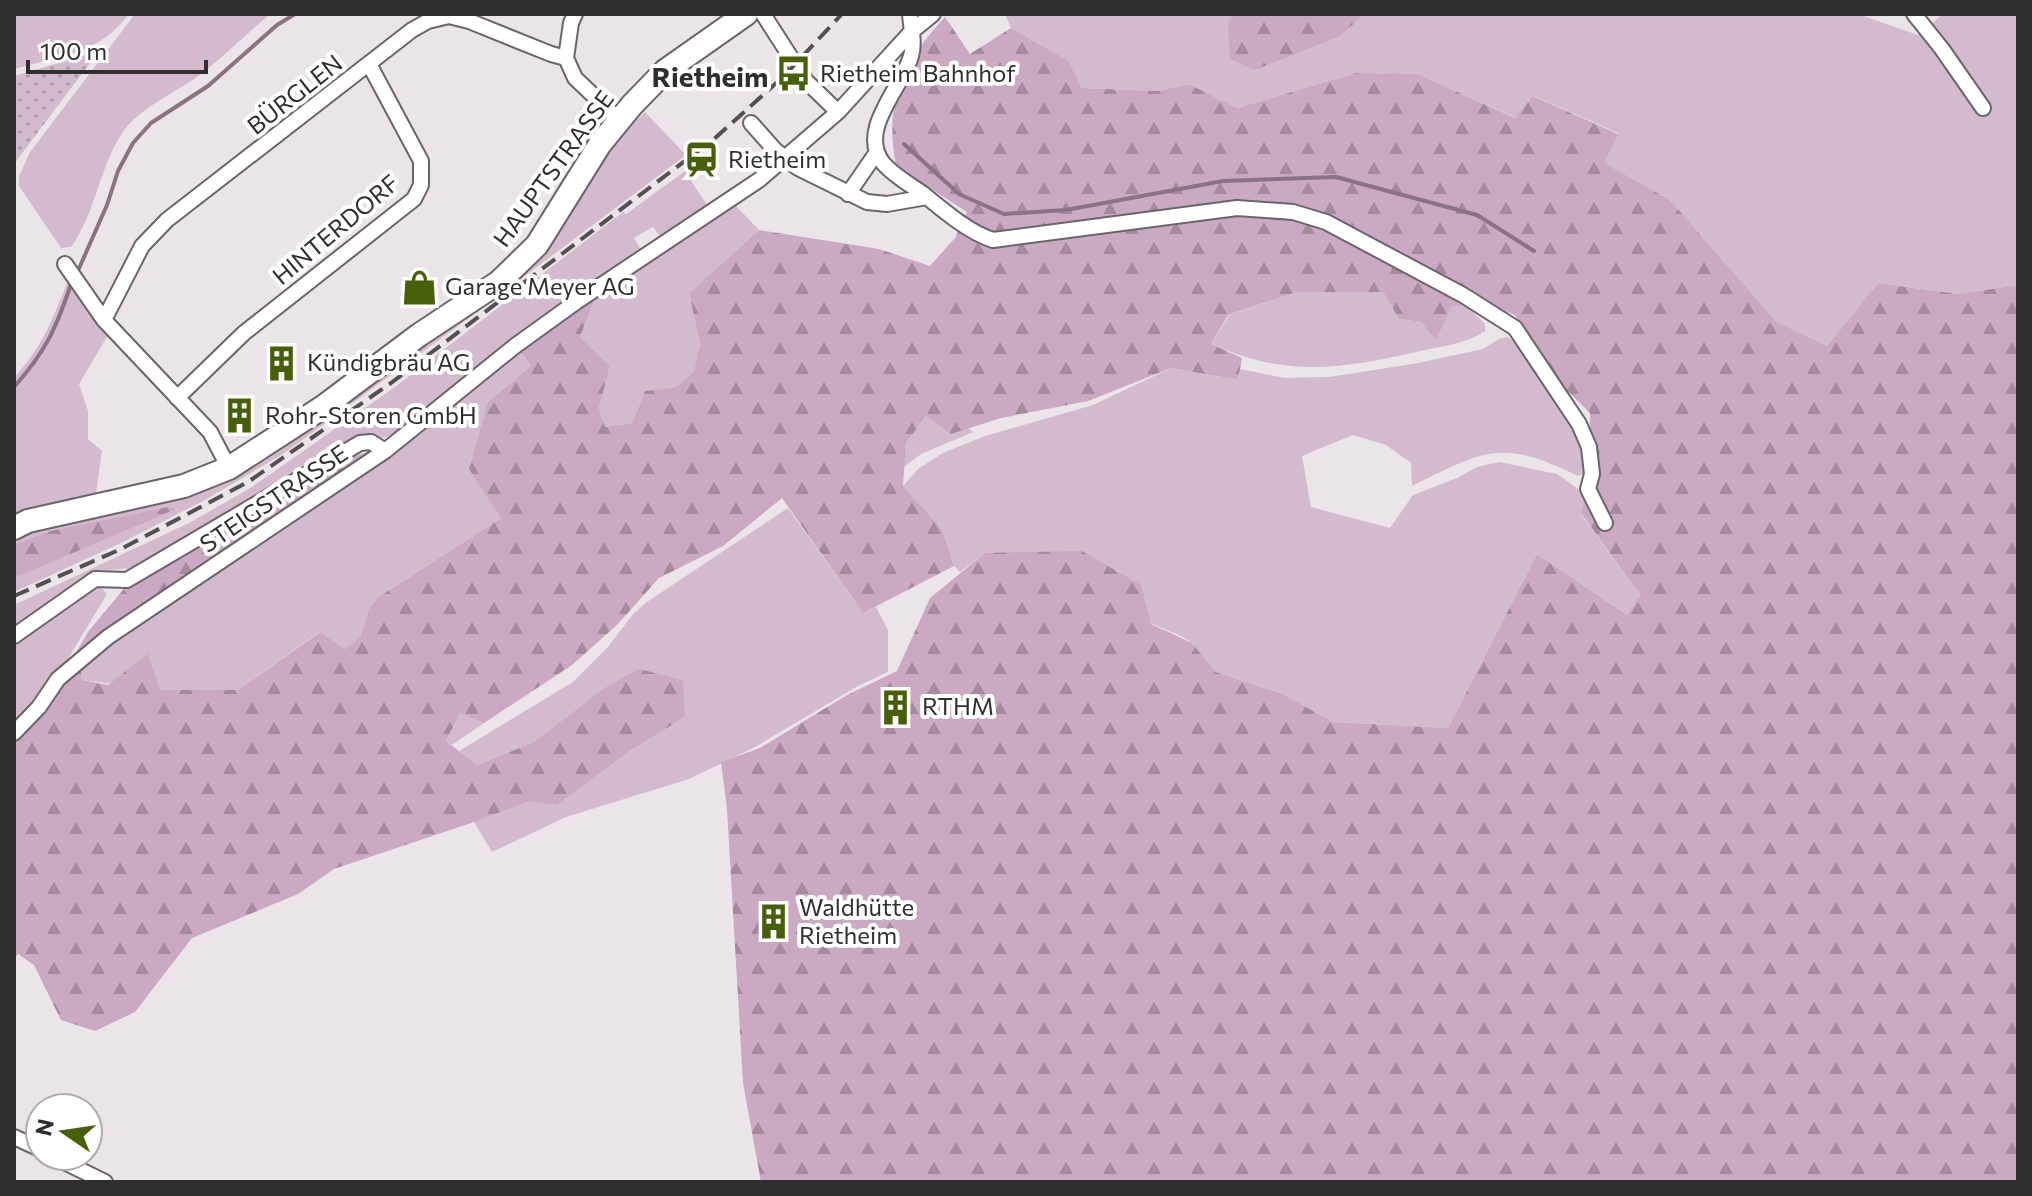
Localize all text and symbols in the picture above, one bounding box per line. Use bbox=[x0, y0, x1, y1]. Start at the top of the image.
scale bar bbox=[28, 24, 206, 74]
text: 100 m bbox=[40, 36, 107, 65]
street label: BÜRGLEN bbox=[241, 48, 347, 140]
bus stop icon: Rietheim Bahnhof bbox=[775, 55, 813, 93]
place label: Rietheim Bahnhof bbox=[820, 58, 1016, 87]
district label: Rietheim bbox=[652, 59, 768, 93]
street label: HAUPTSTRASSE bbox=[486, 84, 619, 252]
station icon: Rietheim bbox=[683, 141, 721, 179]
place label: Rietheim bbox=[728, 144, 826, 173]
street label: HINTERDORF bbox=[266, 168, 404, 290]
shop icon: Garage Meyer AG bbox=[400, 268, 438, 306]
place label: Garage Meyer AG bbox=[445, 271, 635, 300]
building icon: Kündigbräu AG bbox=[262, 344, 300, 382]
place label: Kündigbräu AG bbox=[307, 347, 470, 376]
building icon: Rohr-Storen GmbH bbox=[220, 397, 258, 435]
place label: Rohr-Storen GmbH bbox=[265, 400, 477, 429]
street label: STEIGSTRASSE bbox=[194, 438, 353, 558]
building icon: RTHM bbox=[877, 688, 915, 726]
place label: RTHM bbox=[922, 691, 994, 720]
place label: Waldhütte Rietheim bbox=[799, 892, 914, 949]
building icon: Waldhütte Rietheim bbox=[754, 903, 792, 941]
north arrow bbox=[24, 1092, 104, 1172]
text: N bbox=[29, 1116, 59, 1138]

